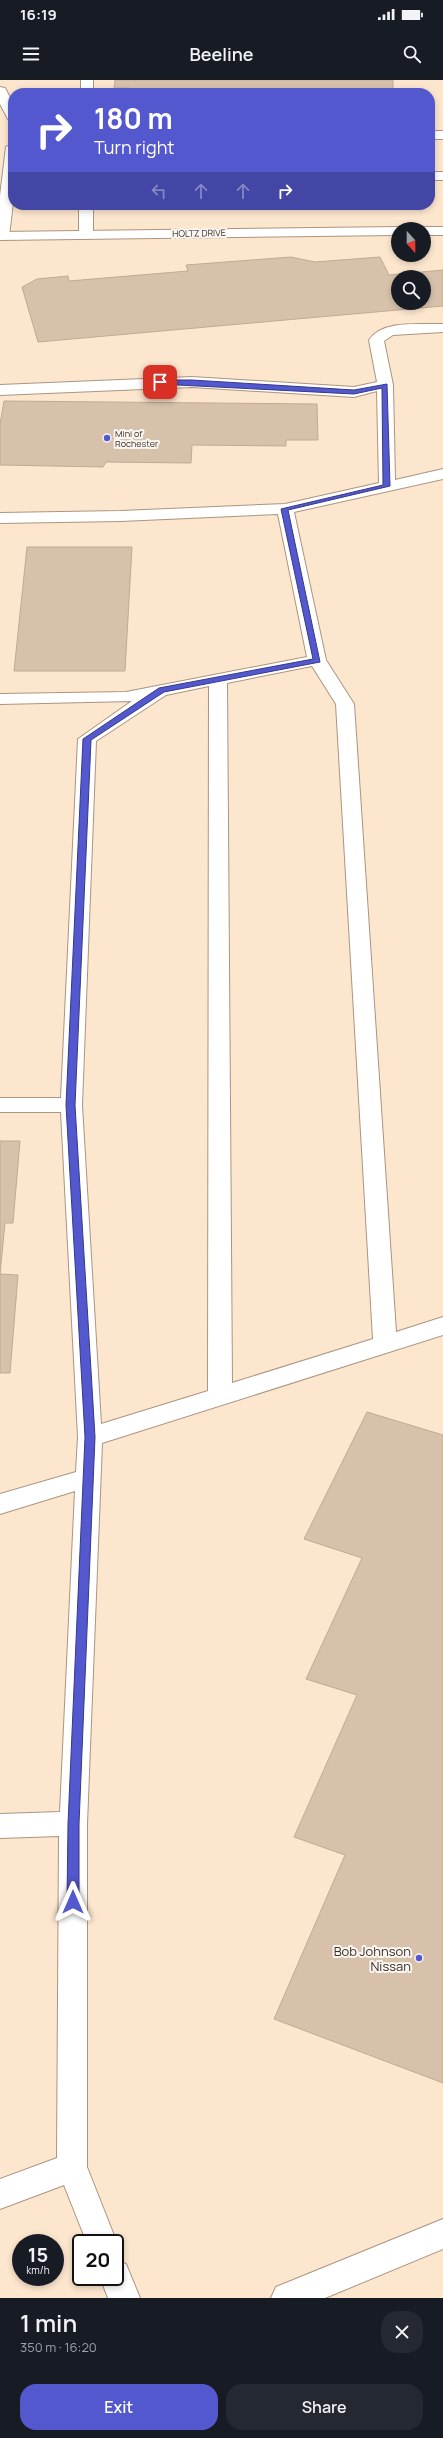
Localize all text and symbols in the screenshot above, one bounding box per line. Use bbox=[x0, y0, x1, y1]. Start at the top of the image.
text: 16:19 bbox=[20, 4, 57, 25]
text: Beeline bbox=[190, 42, 253, 66]
icon: menu bbox=[20, 43, 42, 65]
icon: search bbox=[401, 43, 423, 65]
text: 180 m bbox=[94, 99, 173, 137]
icon: right bbox=[28, 104, 80, 156]
text: Turn right bbox=[94, 135, 175, 159]
icon: left bbox=[148, 180, 170, 202]
icon: ahead bbox=[190, 180, 212, 202]
icon: ahead bbox=[232, 180, 254, 202]
icon: right bbox=[274, 180, 296, 202]
north arrow bbox=[391, 222, 431, 262]
map controls bbox=[391, 222, 431, 310]
street label: HOLTZ DRIVE bbox=[172, 226, 226, 240]
button: search bbox=[391, 270, 431, 310]
pin bbox=[143, 365, 177, 399]
icon: arrive bbox=[149, 371, 171, 393]
place label: Mini of Rochester bbox=[115, 427, 159, 450]
marker: Mini of Rochester bbox=[102, 433, 112, 443]
position arrow bbox=[52, 1881, 94, 1923]
place label: Bob Johnson Nissan bbox=[334, 1942, 411, 1975]
marker: Bob Johnson Nissan bbox=[414, 1953, 424, 1963]
speed limit sign: 20 bbox=[72, 2234, 124, 2286]
text: 15 bbox=[28, 2241, 48, 2268]
text: km/h bbox=[26, 2263, 50, 2277]
text: 1 min bbox=[20, 2306, 77, 2339]
button: close bbox=[381, 2311, 423, 2353]
text: 350 m · 16:20 bbox=[20, 2338, 97, 2356]
button: Exit bbox=[20, 2384, 218, 2430]
button: Share bbox=[226, 2384, 423, 2430]

